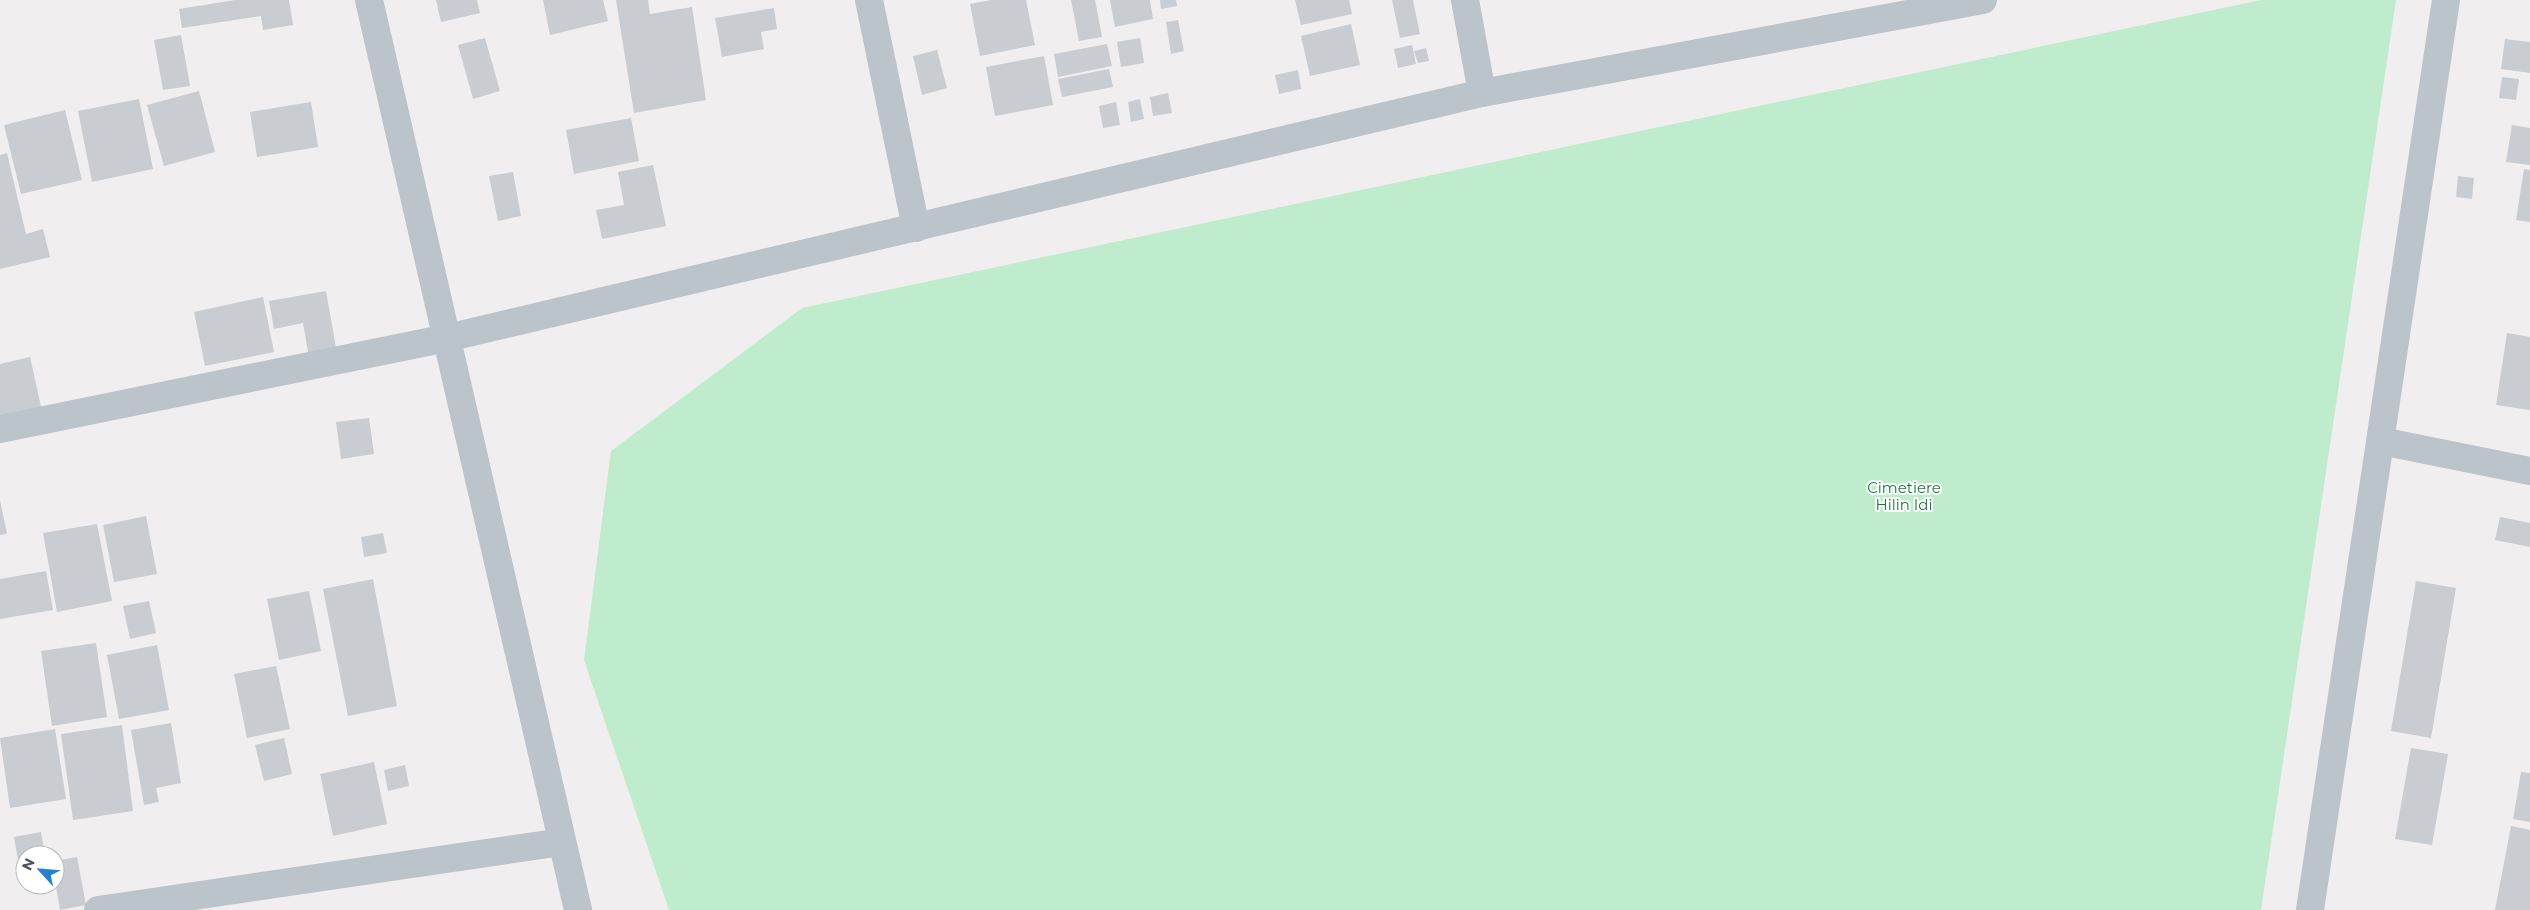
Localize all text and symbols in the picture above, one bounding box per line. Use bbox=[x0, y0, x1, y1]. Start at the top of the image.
park label: Cimetiere Hilin Idi bbox=[1867, 478, 1941, 514]
north arrow bbox=[15, 845, 65, 895]
text: N bbox=[18, 855, 39, 873]

